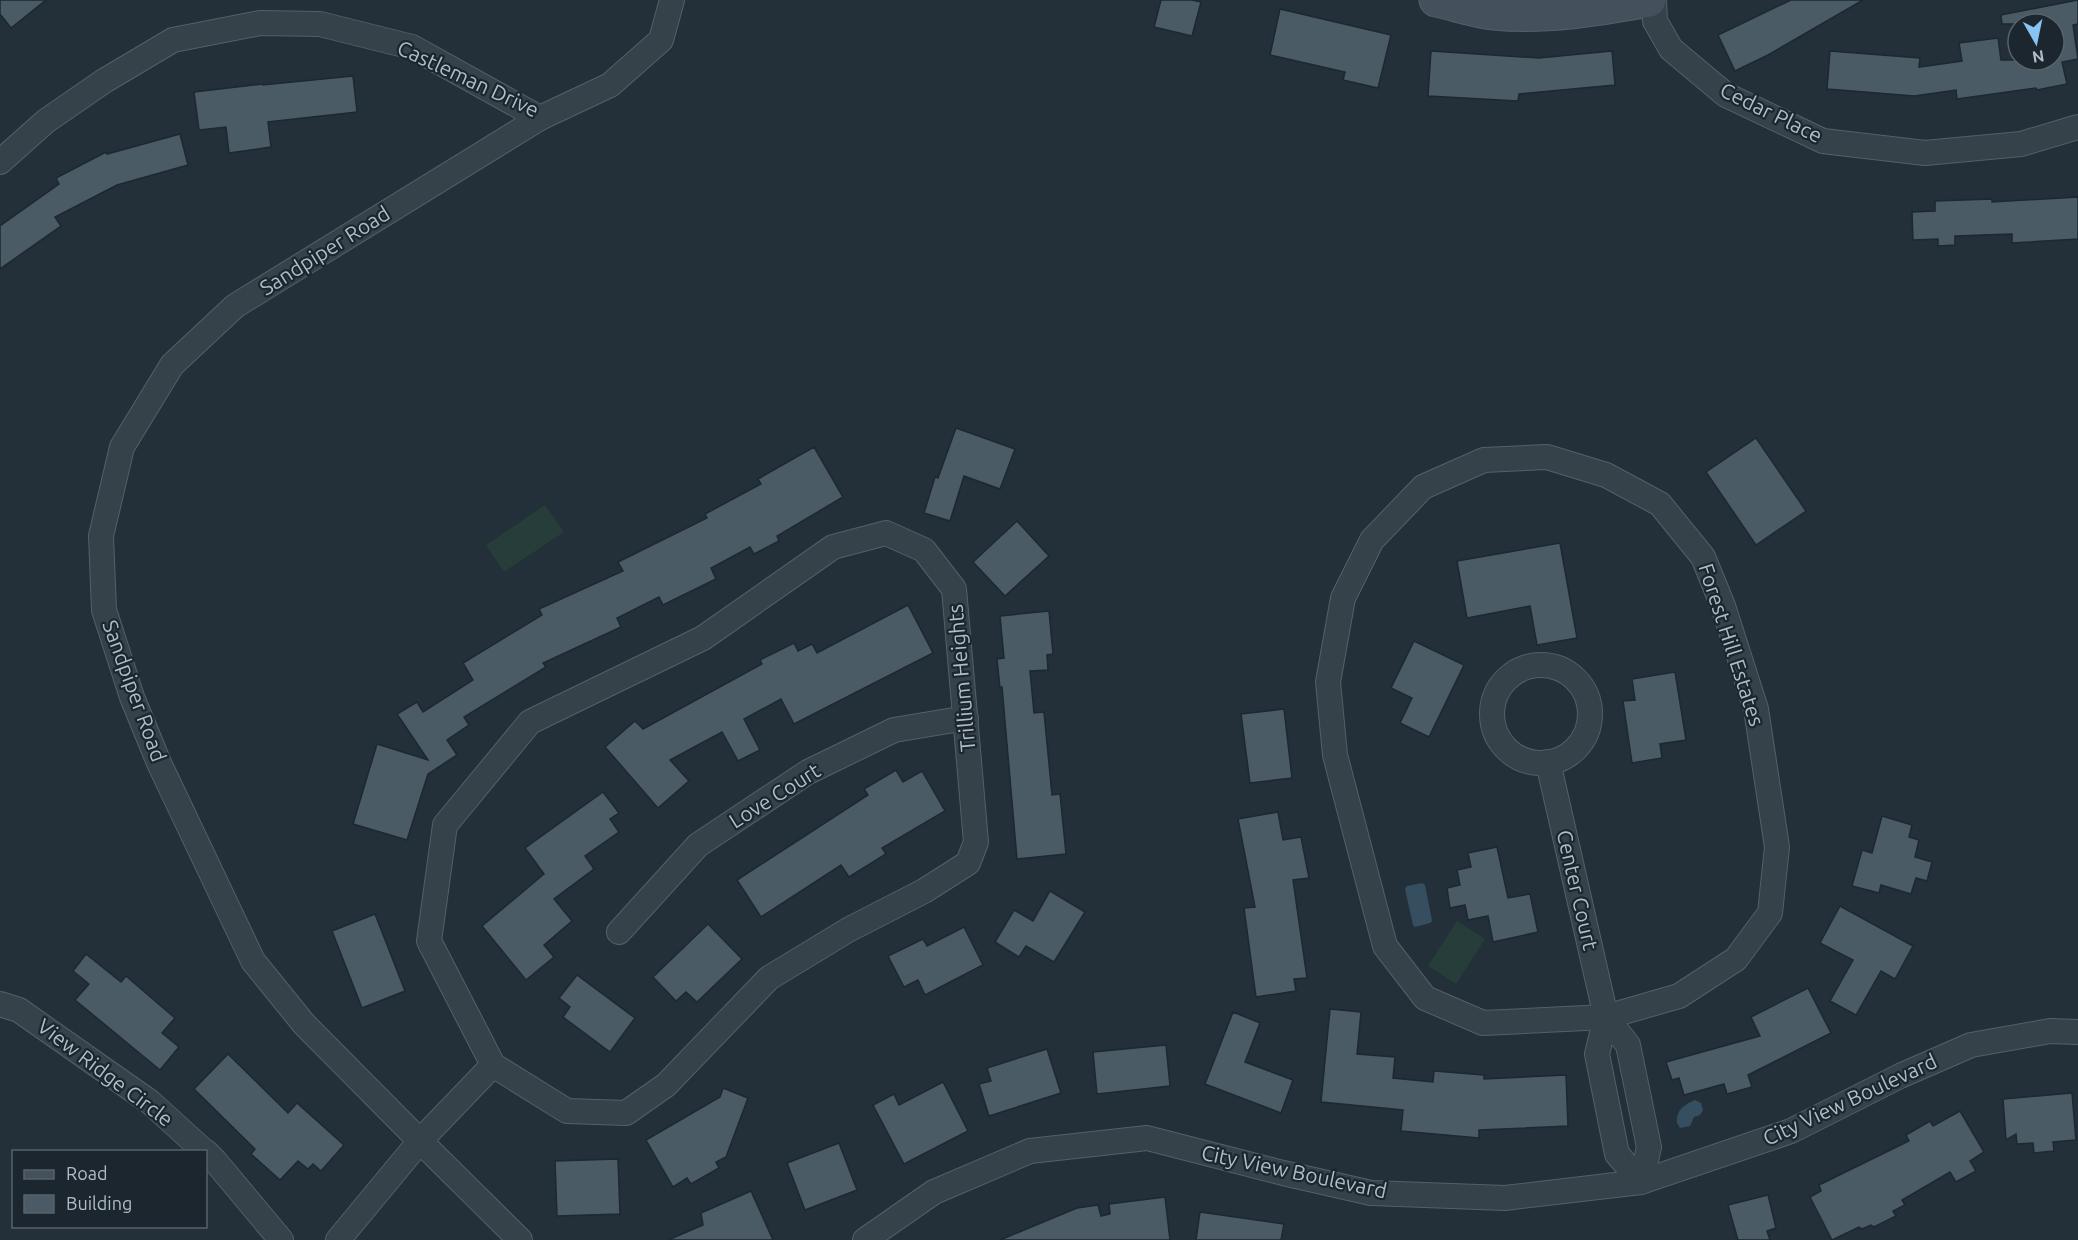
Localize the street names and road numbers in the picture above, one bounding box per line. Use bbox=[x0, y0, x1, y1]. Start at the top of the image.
street label: Castleman Drive bbox=[394, 35, 543, 121]
street label: Cedar Place bbox=[1717, 77, 1826, 147]
street label: Sandpiper Road bbox=[255, 201, 394, 300]
street label: Forest Hill Estates bbox=[1694, 560, 1770, 729]
street label: Trillium Heights bbox=[943, 603, 979, 753]
street label: Sandpiper Road bbox=[98, 617, 172, 765]
street label: Love Court bbox=[724, 758, 824, 833]
street label: Center Court bbox=[1553, 827, 1603, 952]
street label: View Ridge Circle bbox=[33, 1013, 178, 1131]
street label: City View Boulevard bbox=[1759, 1048, 1940, 1150]
street label: City View Boulevard bbox=[1199, 1140, 1389, 1202]

